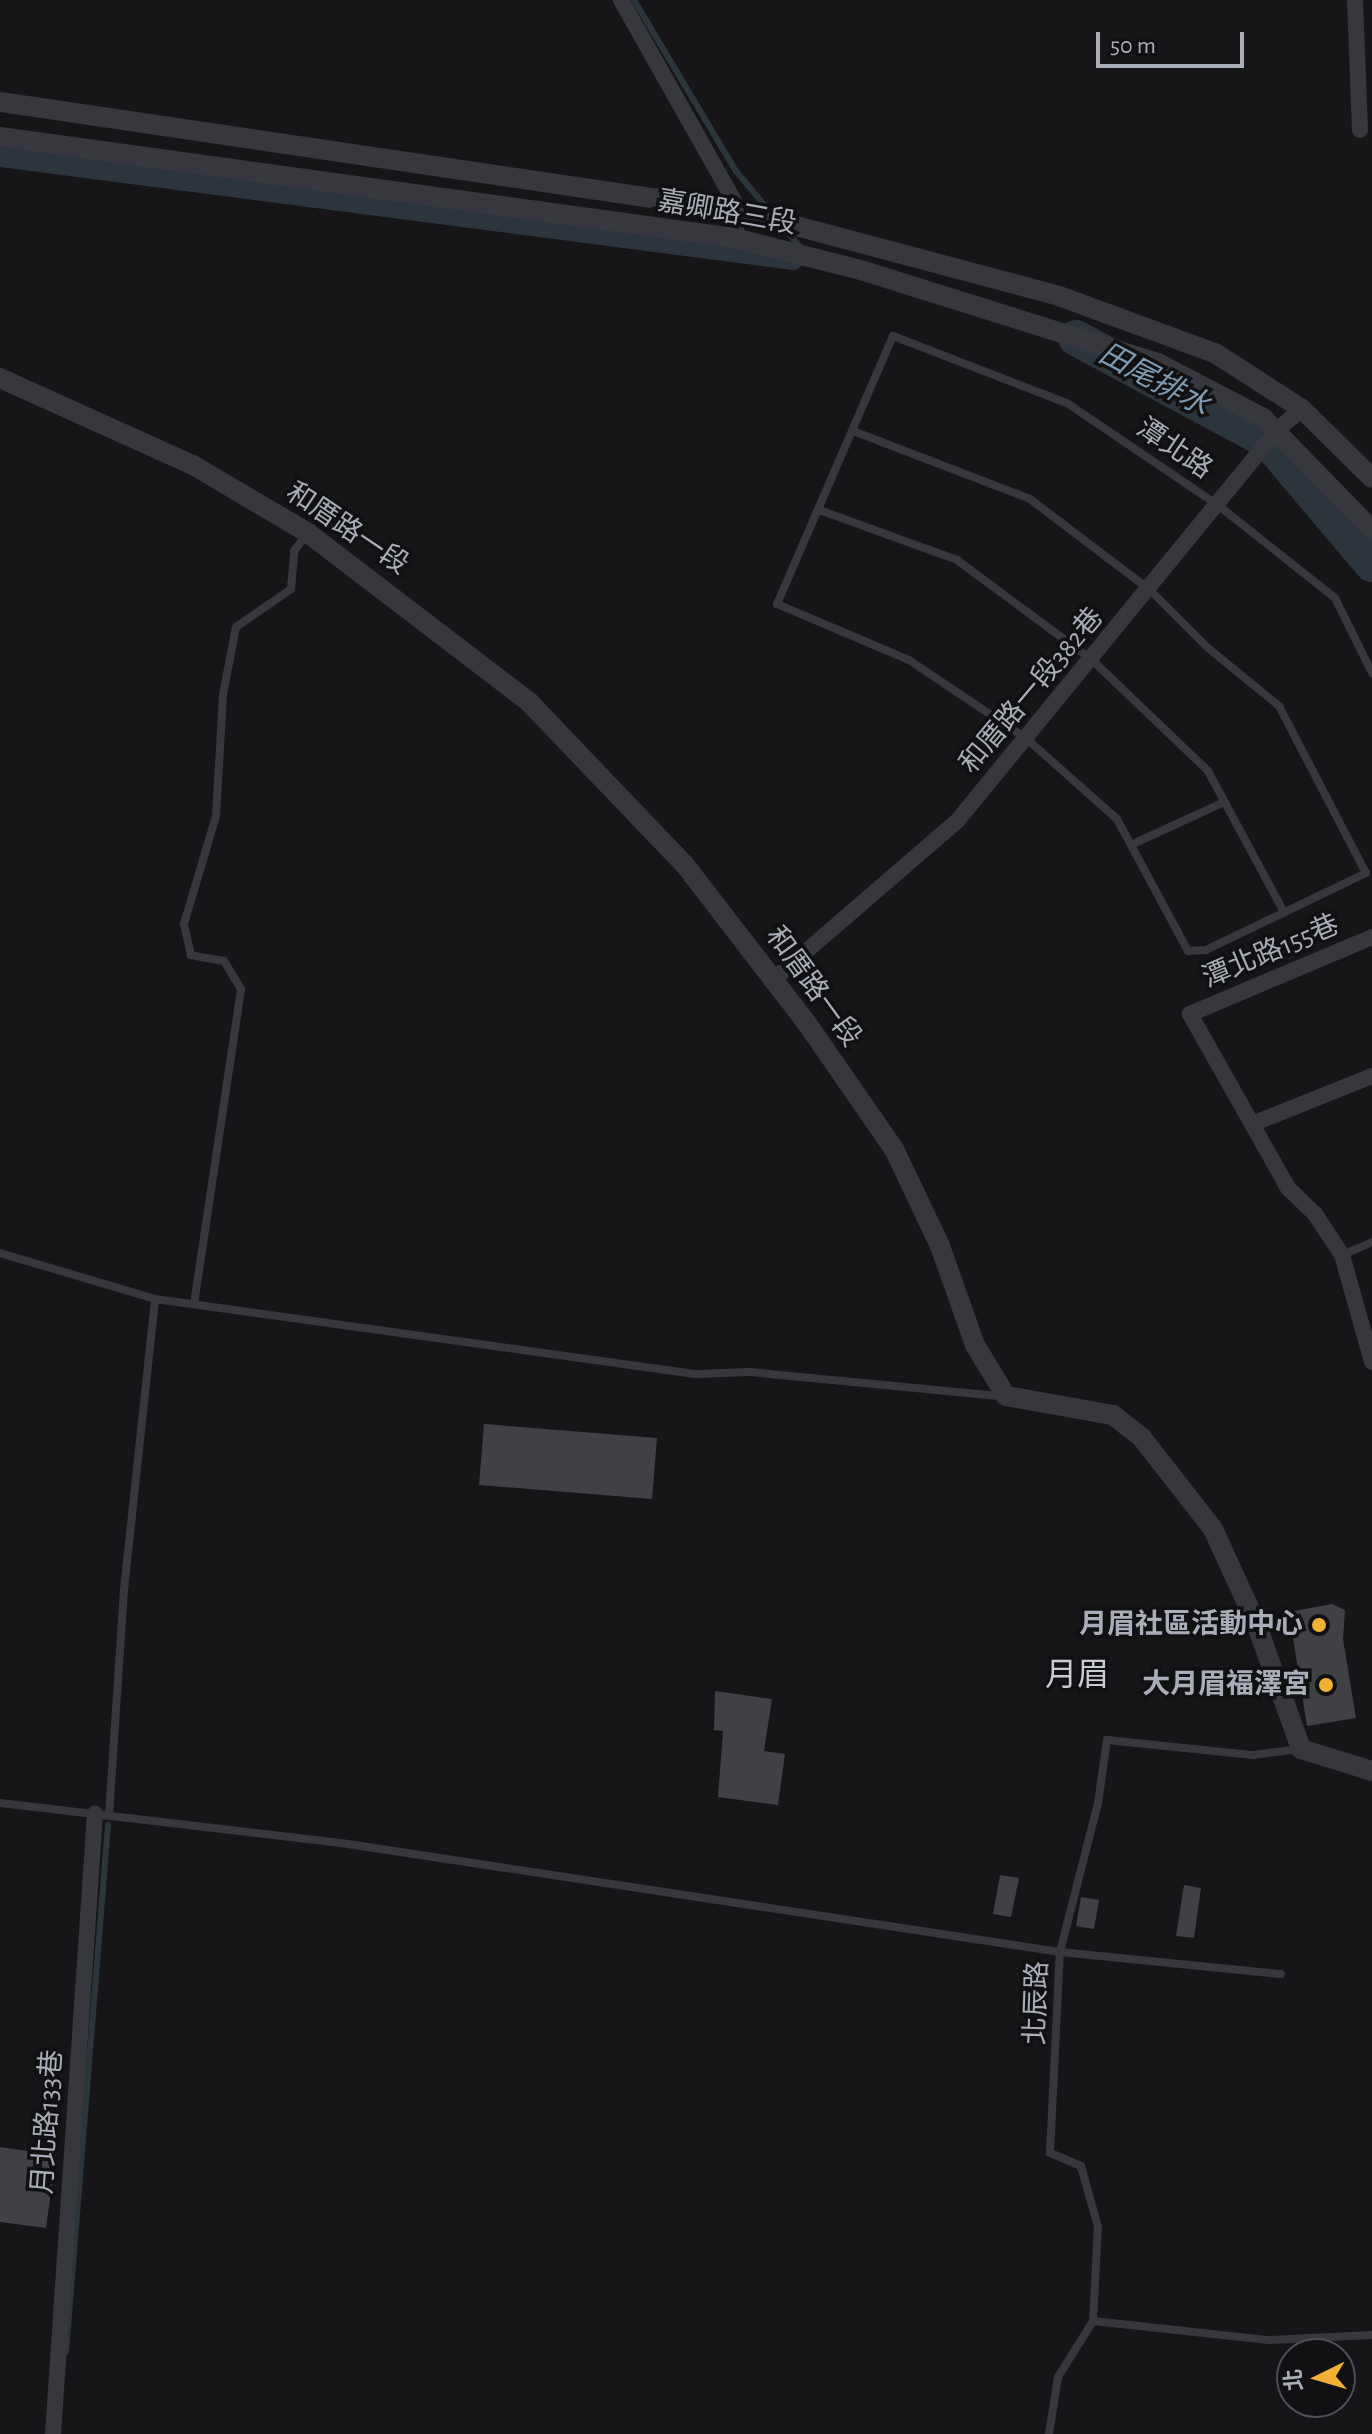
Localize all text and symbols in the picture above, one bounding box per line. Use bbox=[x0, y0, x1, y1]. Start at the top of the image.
scale bar bbox=[1100, 16, 1248, 66]
text: 50 m bbox=[1110, 34, 1156, 58]
street label: 嘉卿路三段 bbox=[655, 184, 799, 242]
water label: 田尾排水 bbox=[1093, 336, 1215, 424]
street label: 潭北路 bbox=[1130, 412, 1218, 486]
street label: 和厝路一段 bbox=[280, 476, 414, 582]
street label: 和厝路一段382巷 bbox=[953, 601, 1111, 781]
street label: 潭北路155巷 bbox=[1198, 908, 1344, 996]
street label: 和厝路一段 bbox=[758, 920, 868, 1054]
place label: 月眉社區活動中心 bbox=[1079, 1608, 1303, 1642]
marker: 月眉社區活動中心 bbox=[1310, 1616, 1328, 1634]
district label: 月眉 bbox=[1045, 1656, 1109, 1694]
place label: 大月眉福澤宮 bbox=[1142, 1668, 1310, 1702]
marker: 大月眉福澤宮 bbox=[1317, 1676, 1335, 1694]
street label: 北辰路 bbox=[1019, 1960, 1055, 2046]
street label: 月北路133巷 bbox=[26, 2049, 70, 2195]
north arrow bbox=[1276, 2338, 1356, 2418]
text: 北 bbox=[1282, 2368, 1306, 2392]

